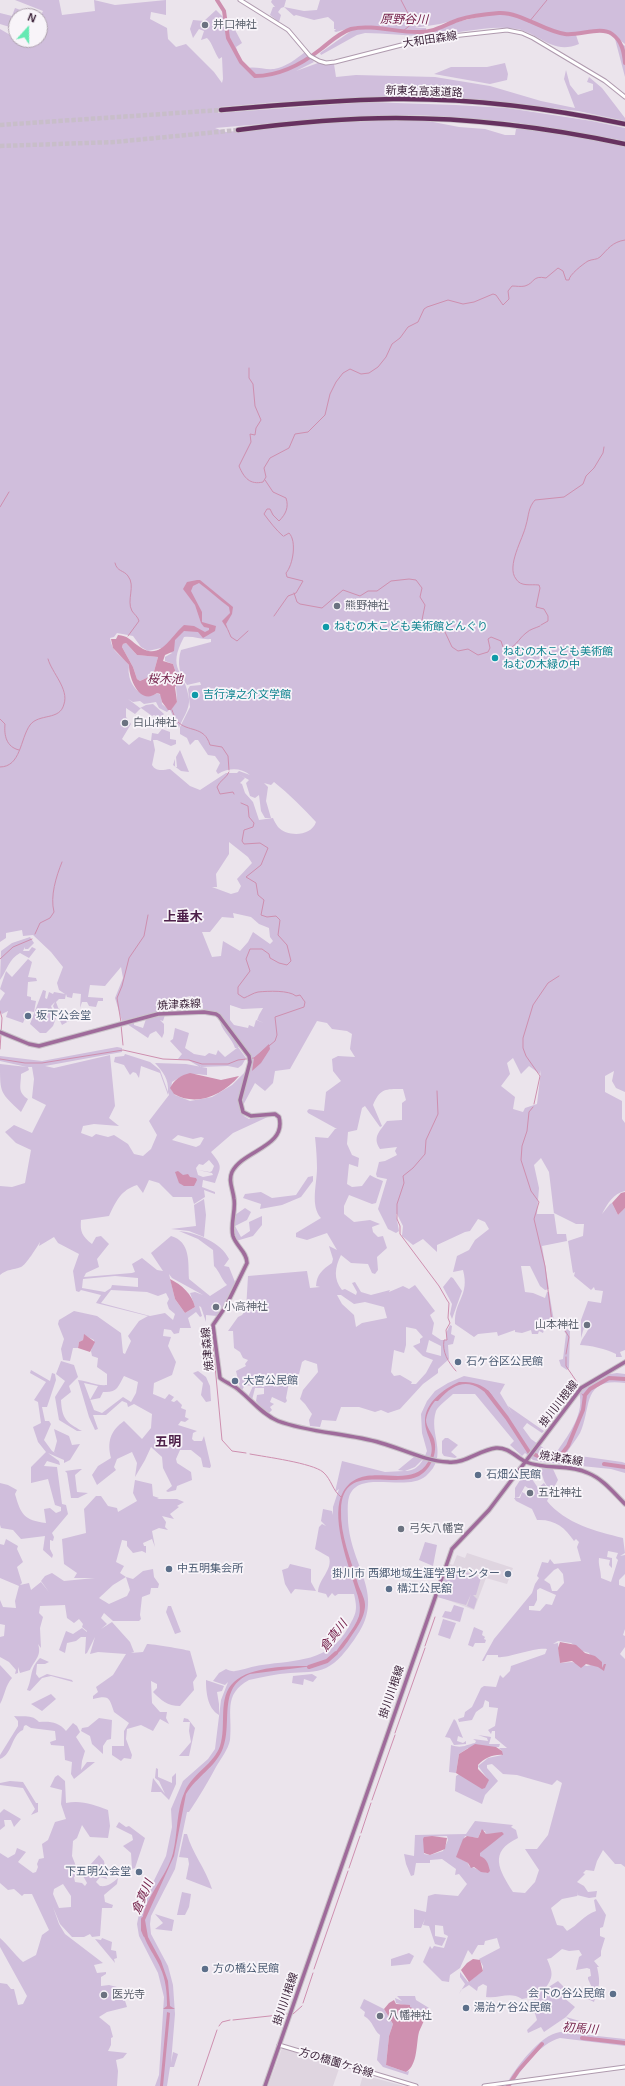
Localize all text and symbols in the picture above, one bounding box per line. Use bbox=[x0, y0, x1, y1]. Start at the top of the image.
north arrow bbox=[8, 8, 48, 48]
text: N bbox=[26, 11, 38, 25]
water label: 原野谷川 bbox=[380, 12, 428, 28]
place label: 井口神社 bbox=[213, 18, 257, 32]
marker: 井口神社 bbox=[200, 20, 210, 30]
street label: 大和田森線 bbox=[402, 29, 458, 51]
street label: 新東名高速道路 bbox=[385, 84, 463, 100]
place label: 熊野神社 bbox=[345, 599, 389, 613]
marker: 熊野神社 bbox=[332, 601, 342, 611]
place label: ねむの木こども美術館どんぐり bbox=[334, 620, 488, 634]
marker: ねむの木こども美術館どんぐり bbox=[321, 622, 331, 632]
place label: ねむの木こども美術館 ねむの木緑の中 bbox=[503, 645, 613, 671]
marker: ねむの木こども美術館 ねむの木緑の中 bbox=[490, 653, 500, 663]
water label: 桜木池 bbox=[147, 673, 183, 687]
place label: 吉行淳之介文学館 bbox=[203, 688, 291, 702]
marker: 吉行淳之介文学館 bbox=[190, 690, 200, 700]
place label: 白山神社 bbox=[133, 716, 177, 730]
marker: 白山神社 bbox=[120, 718, 130, 728]
district label: 上垂木 bbox=[164, 909, 202, 925]
street label: 焼津森線 bbox=[157, 997, 201, 1013]
place label: 坂下公会堂 bbox=[36, 1009, 91, 1023]
marker: 坂下公会堂 bbox=[23, 1011, 33, 1021]
place label: 小高神社 bbox=[224, 1300, 268, 1314]
marker: 小高神社 bbox=[211, 1302, 221, 1312]
place label: 山本神社 bbox=[535, 1318, 579, 1332]
marker: 山本神社 bbox=[582, 1320, 592, 1330]
street label: 焼津森線 bbox=[200, 1327, 216, 1371]
place label: 石ケ谷区公民館 bbox=[466, 1355, 543, 1369]
marker: 石ケ谷区公民館 bbox=[453, 1357, 463, 1367]
place label: 大宮公民館 bbox=[243, 1374, 298, 1388]
marker: 大宮公民館 bbox=[230, 1376, 240, 1386]
street label: 掛川川根線 bbox=[537, 1378, 581, 1430]
district label: 五明 bbox=[155, 1434, 181, 1450]
street label: 焼津森線 bbox=[538, 1449, 584, 1469]
place label: 石畑公民館 bbox=[486, 1468, 541, 1482]
marker: 石畑公民館 bbox=[473, 1470, 483, 1480]
place label: 五社神社 bbox=[538, 1486, 582, 1500]
marker: 五社神社 bbox=[525, 1488, 535, 1498]
place label: 弓矢八幡宮 bbox=[409, 1522, 464, 1536]
marker: 弓矢八幡宮 bbox=[396, 1524, 406, 1534]
place label: 中五明集会所 bbox=[177, 1562, 243, 1576]
marker: 中五明集会所 bbox=[164, 1564, 174, 1574]
place label: 掛川市 西郷地域生涯学習センター bbox=[332, 1567, 500, 1581]
marker: 掛川市 西郷地域生涯学習センター bbox=[503, 1569, 513, 1579]
place label: 構江公民舘 bbox=[397, 1582, 452, 1596]
marker: 構江公民舘 bbox=[384, 1584, 394, 1594]
water label: 倉真川 bbox=[317, 1617, 351, 1655]
street label: 掛川川根線 bbox=[377, 1664, 407, 1720]
place label: 下五明公会堂 bbox=[65, 1865, 131, 1879]
marker: 下五明公会堂 bbox=[134, 1867, 144, 1877]
water label: 倉真川 bbox=[129, 1878, 157, 1916]
place label: 方の橋公民館 bbox=[213, 1962, 279, 1976]
marker: 方の橋公民館 bbox=[200, 1964, 210, 1974]
street label: 掛川川根線 bbox=[271, 1971, 301, 2027]
place label: 会下の谷公民館 bbox=[528, 1987, 605, 2001]
place label: 医光寺 bbox=[112, 1988, 145, 2002]
marker: 会下の谷公民館 bbox=[608, 1989, 618, 1999]
marker: 医光寺 bbox=[99, 1990, 109, 2000]
place label: 湯治ケ谷公民館 bbox=[474, 2001, 551, 2015]
marker: 湯治ケ谷公民館 bbox=[461, 2003, 471, 2013]
place label: 八幡神社 bbox=[388, 2009, 432, 2023]
marker: 八幡神社 bbox=[375, 2011, 385, 2021]
water label: 初馬川 bbox=[561, 2020, 599, 2038]
street label: 方の橋薗ケ谷線 bbox=[297, 2045, 375, 2081]

